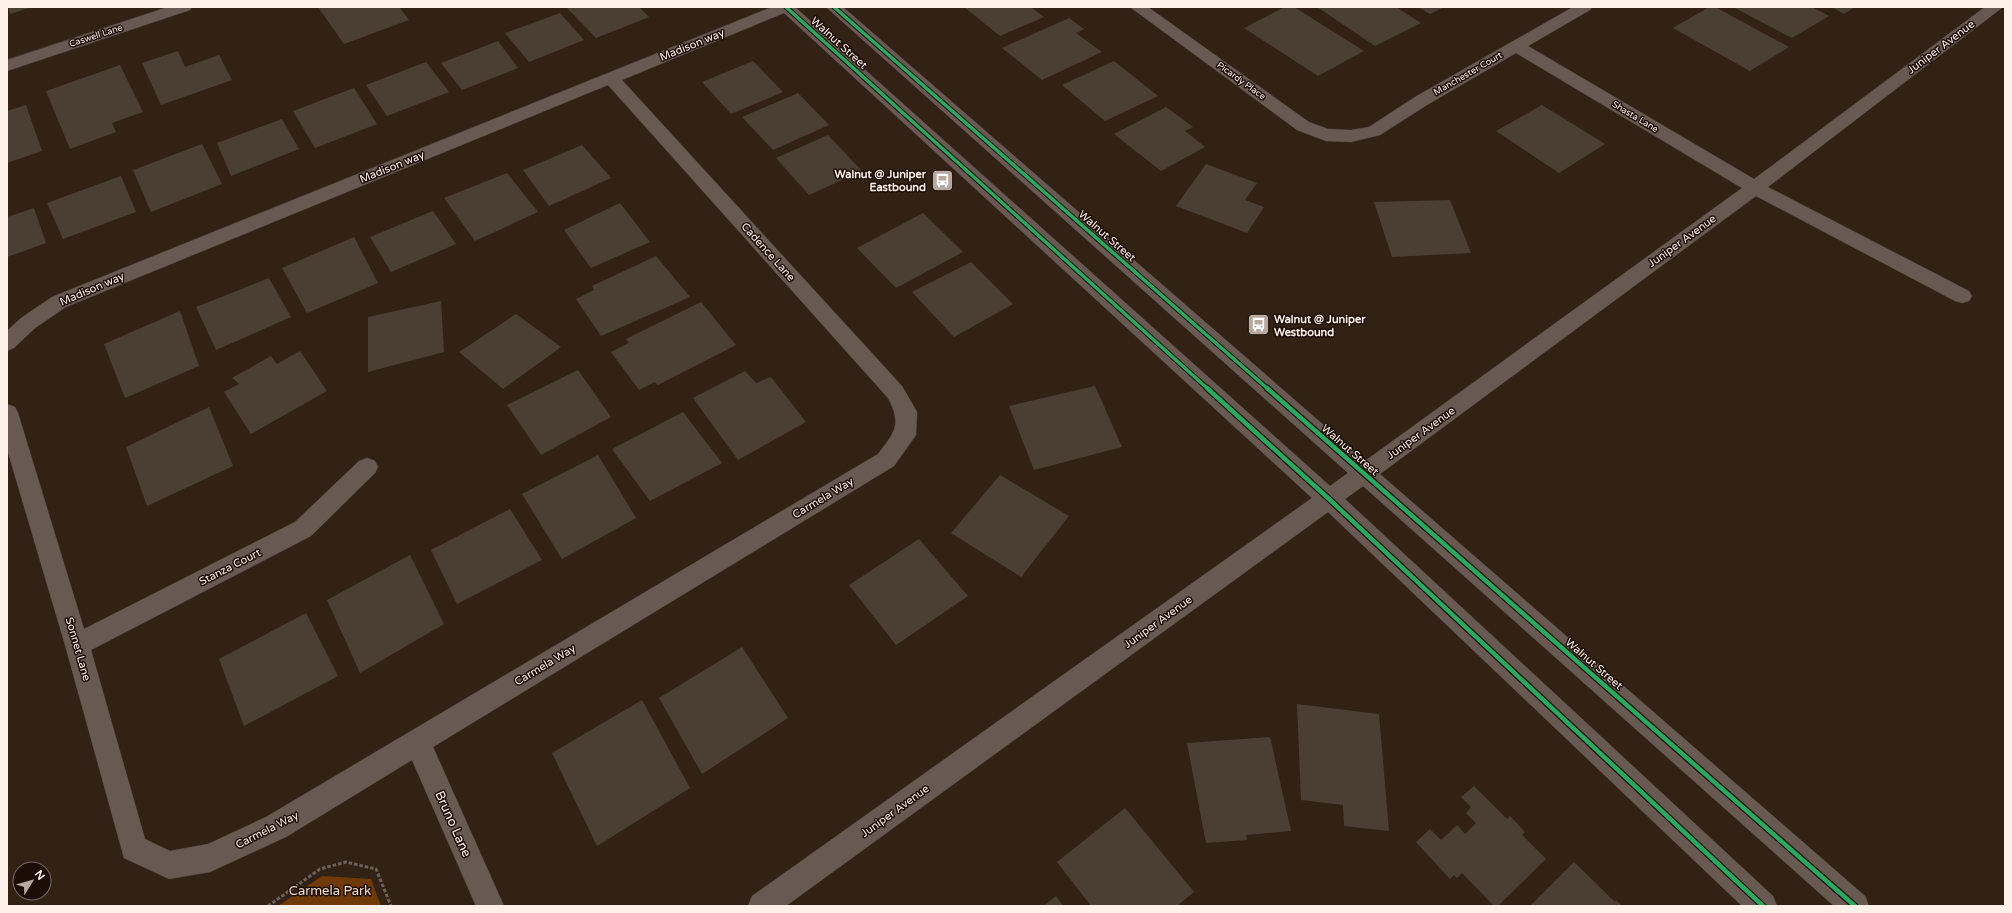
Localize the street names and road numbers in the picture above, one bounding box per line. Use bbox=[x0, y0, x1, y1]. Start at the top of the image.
street label: Walnut Street bbox=[808, 14, 870, 72]
street label: Juniper Avenue bbox=[1905, 17, 1977, 77]
street label: Caswell Lane bbox=[68, 22, 124, 50]
street label: Madison way bbox=[658, 26, 726, 64]
street label: Manchester Court bbox=[1432, 50, 1505, 98]
street label: Picardy Place bbox=[1215, 60, 1267, 102]
street label: Shasta Lane bbox=[1610, 99, 1660, 135]
street label: Madison way bbox=[358, 148, 426, 186]
street label: Walnut Street bbox=[1076, 208, 1138, 264]
street label: Juniper Avenue bbox=[1645, 212, 1719, 270]
street label: Cadence Lane bbox=[738, 220, 798, 284]
street label: Madison way bbox=[58, 270, 126, 308]
street label: Juniper Avenue bbox=[1384, 404, 1458, 462]
street label: Walnut Street bbox=[1319, 422, 1381, 478]
street label: Carmela Way bbox=[790, 475, 856, 521]
street label: Stanza Court bbox=[197, 546, 263, 588]
street label: Juniper Avenue bbox=[1121, 593, 1195, 651]
street label: Sonnet Lane bbox=[63, 616, 93, 682]
street label: Walnut Street bbox=[1563, 636, 1625, 692]
street label: Carmela Way bbox=[512, 642, 578, 688]
street label: Juniper Avenue bbox=[858, 782, 932, 840]
street label: Bruno Lane bbox=[431, 788, 475, 860]
street label: Carmela Way bbox=[233, 809, 301, 851]

